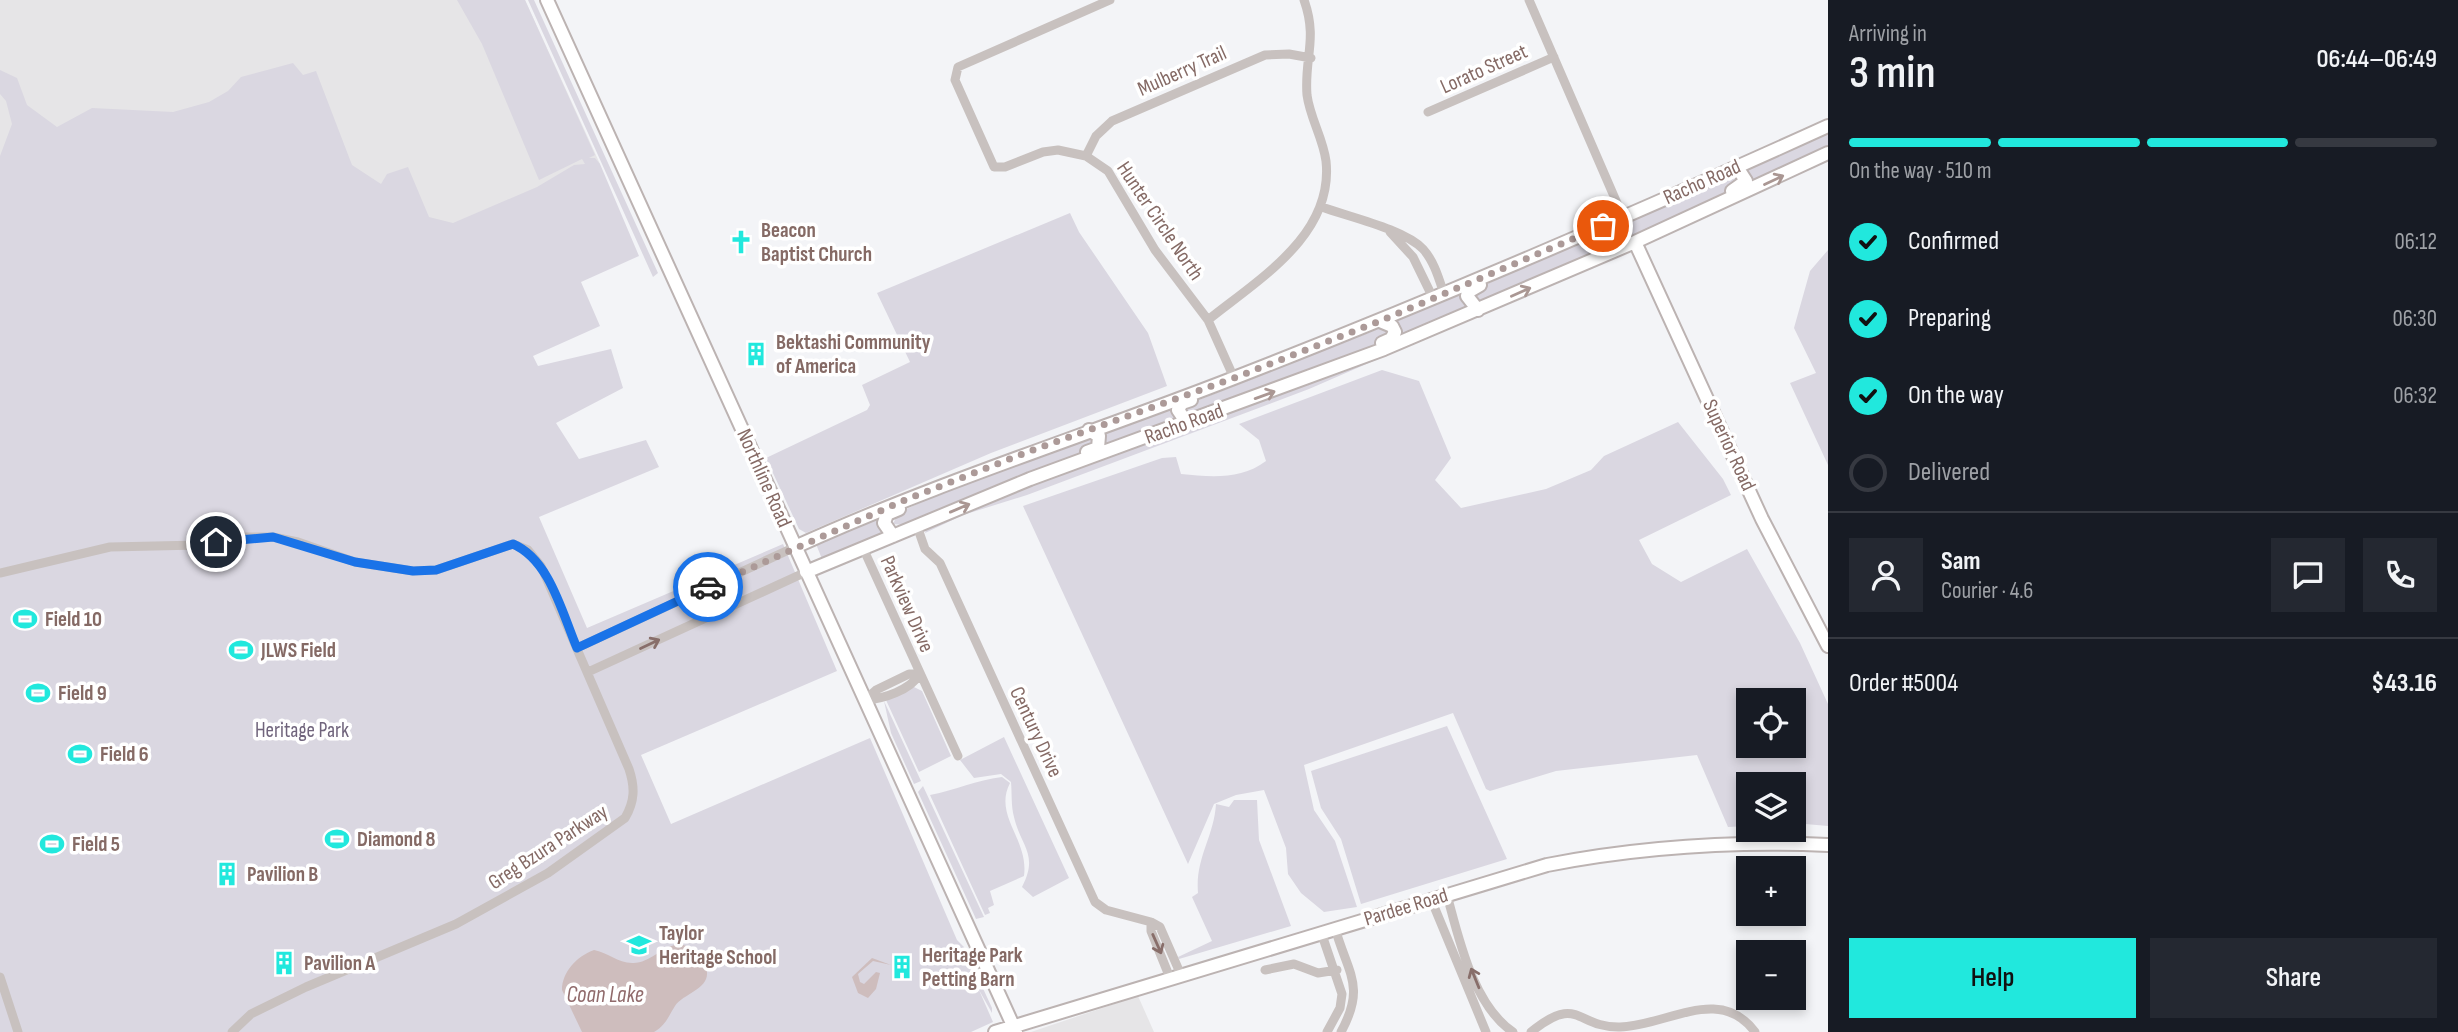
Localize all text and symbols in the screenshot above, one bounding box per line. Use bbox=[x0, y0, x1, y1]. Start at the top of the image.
text: Arriving in bbox=[1849, 20, 1927, 48]
street label: Lorato Street bbox=[1437, 39, 1531, 99]
street label: Mulberry Trail bbox=[1134, 40, 1230, 102]
text: 06:44–06:49 bbox=[2317, 44, 2437, 75]
text: 3 min bbox=[1849, 46, 1936, 101]
street label: Racho Road bbox=[1659, 154, 1745, 210]
street label: Hunter Circle North bbox=[1111, 157, 1209, 285]
text: On the way · 510 m bbox=[1849, 157, 1992, 185]
one-way arrow bbox=[1763, 172, 1784, 186]
pin bbox=[1573, 196, 1633, 256]
icon: bag bbox=[1584, 207, 1622, 245]
place label: Beacon Baptist Church bbox=[761, 218, 872, 267]
icon: check bbox=[1849, 223, 1887, 261]
text: Confirmed bbox=[1908, 226, 1999, 257]
church icon: Beacon Baptist Church bbox=[727, 228, 755, 256]
text: 06:12 bbox=[2395, 228, 2437, 256]
one-way arrow bbox=[1510, 284, 1531, 297]
icon: check bbox=[1849, 300, 1887, 338]
text: Preparing bbox=[1908, 303, 1991, 334]
text: 06:30 bbox=[2392, 305, 2437, 333]
place label: Bektashi Community of America bbox=[776, 330, 931, 379]
building icon: Bektashi Community of America bbox=[742, 340, 770, 368]
icon: check bbox=[1849, 377, 1887, 415]
text: On the way bbox=[1908, 380, 2004, 411]
text: 06:32 bbox=[2393, 382, 2437, 410]
one-way arrow bbox=[1253, 387, 1275, 400]
street label: Superior Road bbox=[1697, 395, 1761, 495]
street label: Racho Road bbox=[1141, 398, 1227, 450]
street label: Northline Road bbox=[731, 425, 797, 531]
text: Delivered bbox=[1908, 457, 1990, 488]
one-way arrow bbox=[948, 501, 970, 514]
pin bbox=[186, 512, 246, 572]
icon: home bbox=[197, 523, 235, 561]
button: person bbox=[1849, 538, 1923, 612]
button: chat bbox=[2271, 538, 2345, 612]
button: phone bbox=[2363, 538, 2437, 612]
text: Sam bbox=[1941, 546, 1981, 577]
courier bbox=[673, 552, 743, 622]
street label: Parkview Drive bbox=[875, 552, 939, 656]
icon: car bbox=[689, 568, 727, 606]
text: Courier · 4.6 bbox=[1941, 577, 2033, 605]
sports icon: Field 10 bbox=[11, 605, 39, 633]
place label: Field 10 bbox=[45, 607, 102, 632]
sports icon: JLWS Field bbox=[227, 636, 255, 664]
one-way arrow bbox=[638, 637, 660, 650]
place label: JLWS Field bbox=[260, 638, 336, 663]
text: Order #5004 bbox=[1849, 668, 1958, 699]
text: $43.16 bbox=[2371, 668, 2437, 699]
sports icon: Field 9 bbox=[24, 679, 52, 707]
place label: Field 9 bbox=[58, 681, 107, 706]
street label: Century Drive bbox=[1004, 683, 1068, 781]
map controls bbox=[1736, 688, 1806, 1010]
button: locate bbox=[1736, 688, 1806, 758]
park label: Heritage Park bbox=[255, 718, 349, 743]
sports icon: Field 6 bbox=[66, 740, 94, 768]
place label: Field 6 bbox=[100, 742, 149, 767]
button: layers bbox=[1736, 772, 1806, 842]
street label: Greg Bzura Parkway bbox=[484, 799, 612, 895]
sports icon: Diamond 8 bbox=[323, 825, 351, 853]
place label: Diamond 8 bbox=[357, 827, 436, 852]
sports icon: Field 5 bbox=[38, 830, 66, 858]
place label: Field 5 bbox=[72, 832, 120, 857]
button: + bbox=[1736, 856, 1806, 926]
building icon: Pavilion B bbox=[213, 860, 241, 888]
place label: Pavilion B bbox=[247, 862, 318, 887]
street label: Pardee Road bbox=[1361, 882, 1451, 932]
place label: Taylor Heritage School bbox=[659, 921, 777, 970]
school or university icon: Taylor Heritage School bbox=[625, 931, 653, 959]
one-way arrow bbox=[1151, 932, 1164, 954]
button: Help bbox=[1849, 938, 2136, 1018]
button: Share bbox=[2150, 938, 2437, 1018]
button: − bbox=[1736, 940, 1806, 1010]
place label: Heritage Park Petting Barn bbox=[922, 943, 1023, 992]
building icon: Pavilion A bbox=[270, 949, 298, 977]
place label: Pavilion A bbox=[304, 951, 376, 976]
building icon: Heritage Park Petting Barn bbox=[888, 953, 916, 981]
one-way arrow bbox=[1467, 967, 1480, 989]
water label: Coan Lake bbox=[566, 981, 644, 1009]

